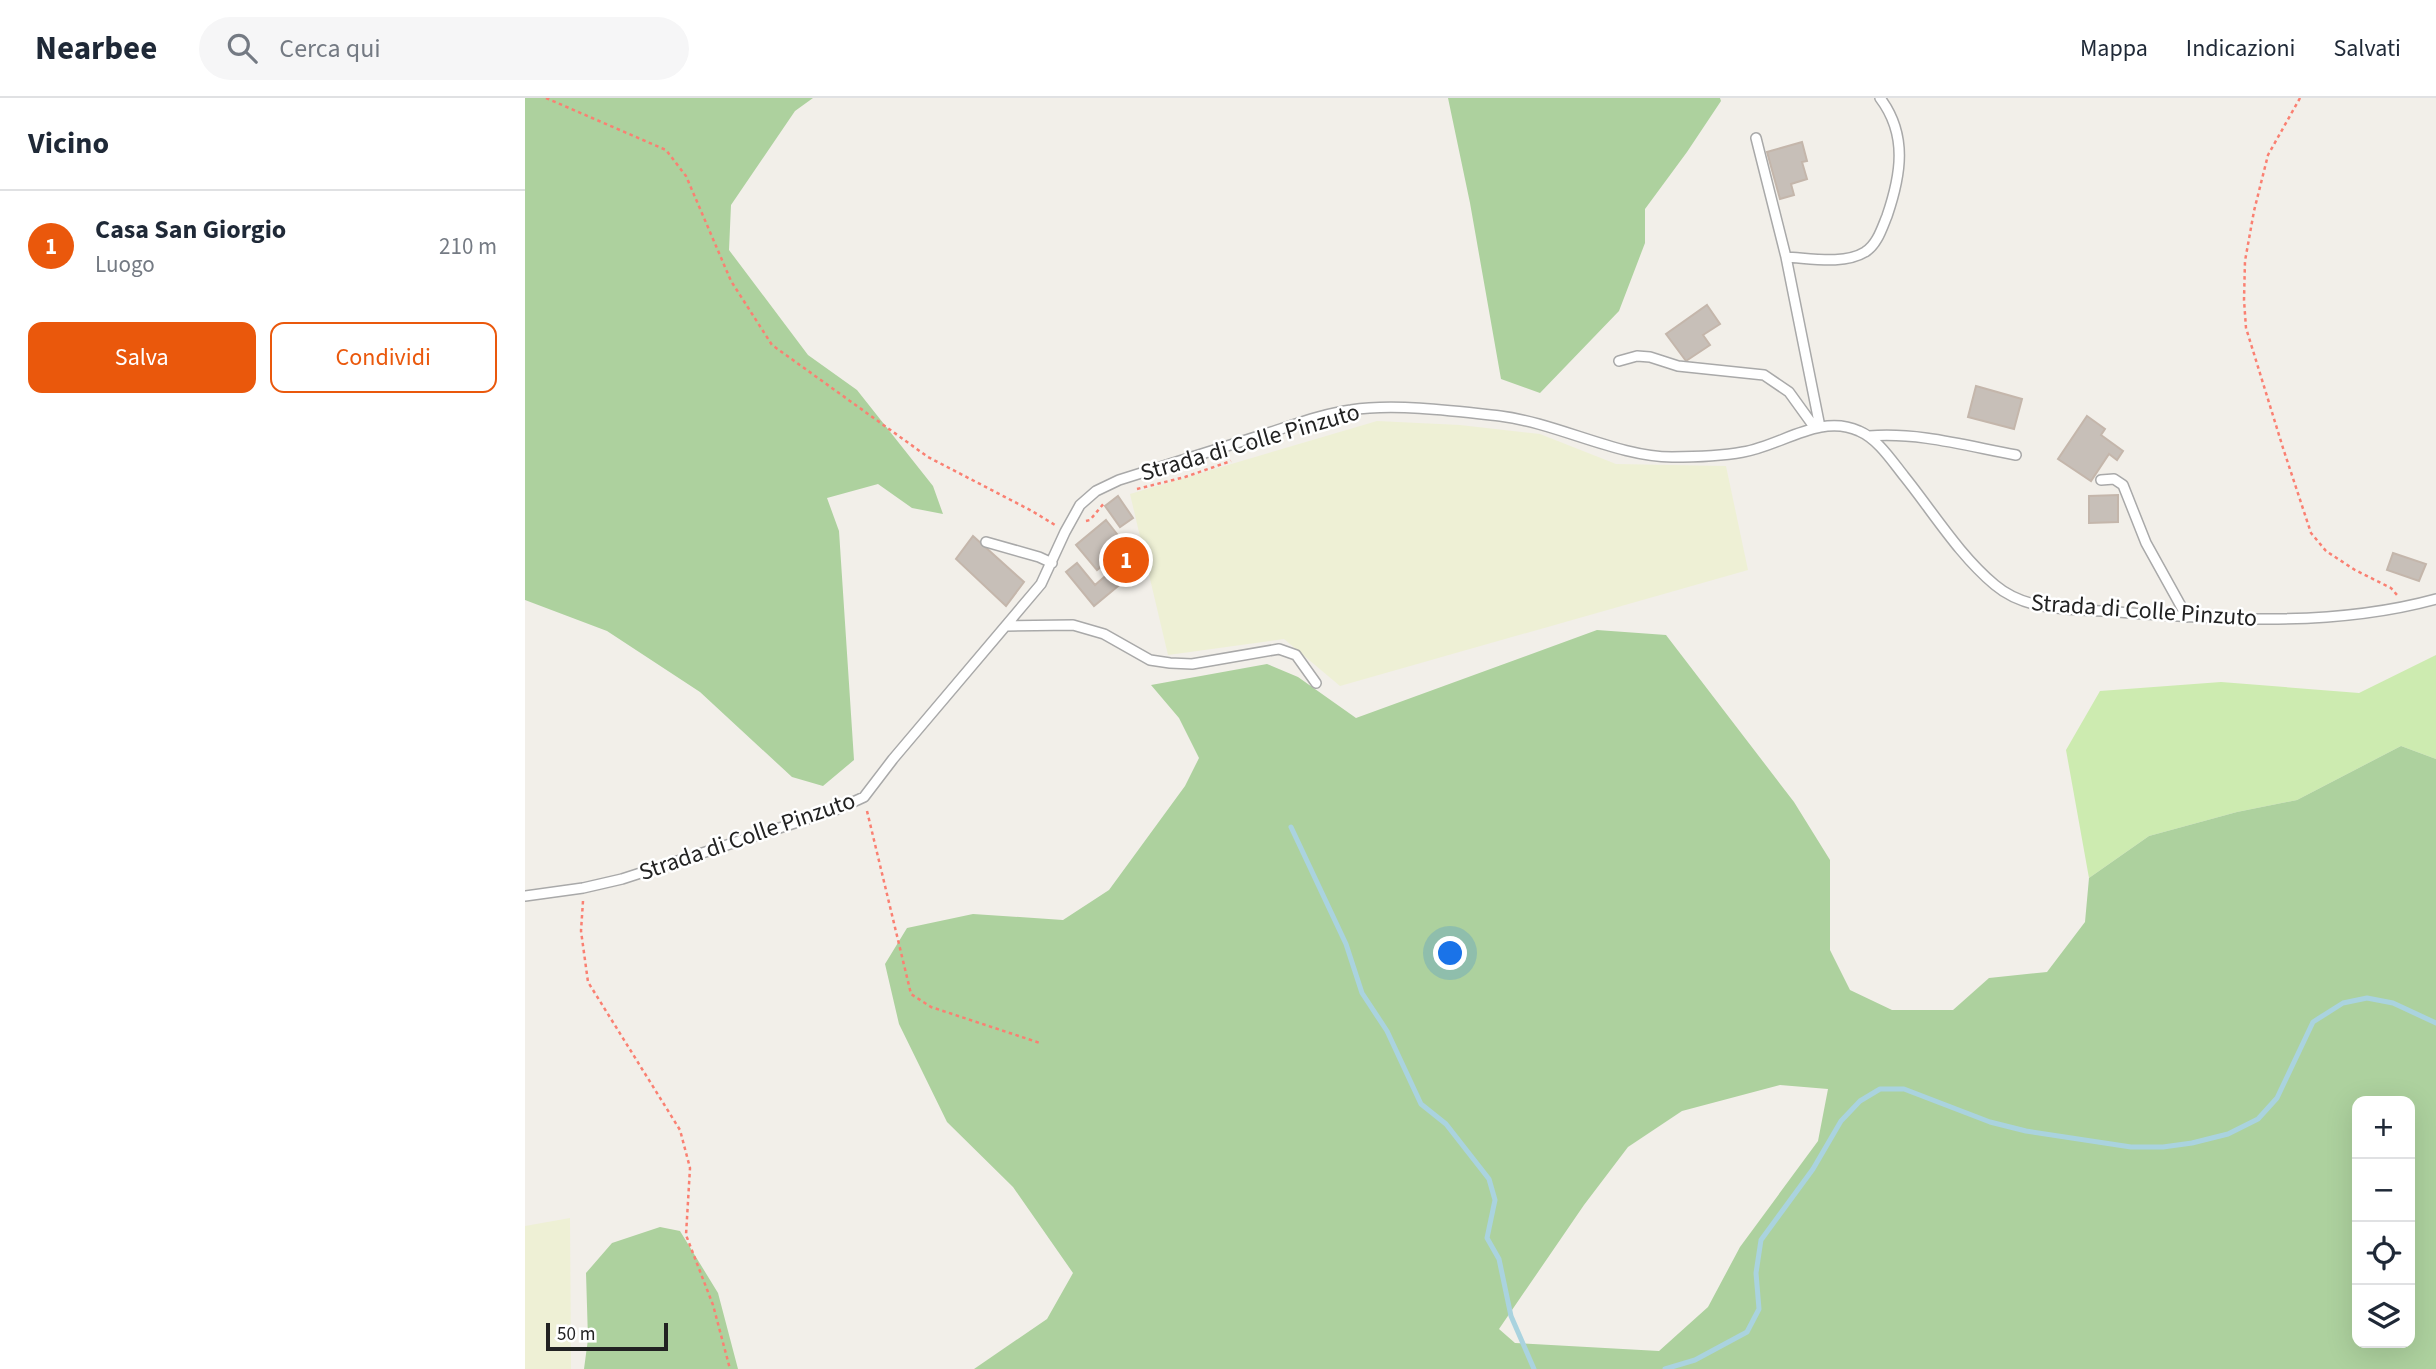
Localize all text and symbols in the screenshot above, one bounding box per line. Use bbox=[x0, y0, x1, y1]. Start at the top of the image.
search box bbox=[199, 17, 689, 80]
text: Nearbee bbox=[35, 25, 157, 72]
icon: search bbox=[223, 29, 261, 67]
text: Cerca qui bbox=[279, 30, 381, 67]
text: Mappa bbox=[2080, 31, 2148, 66]
text: Indicazioni bbox=[2186, 31, 2295, 66]
text: Salvati bbox=[2333, 31, 2401, 66]
text: Vicino bbox=[28, 122, 109, 165]
text: Casa San Giorgio bbox=[95, 211, 286, 248]
text: 1 bbox=[45, 230, 57, 263]
text: 210 m bbox=[439, 230, 497, 263]
text: Luogo bbox=[95, 248, 155, 281]
button: Salva bbox=[28, 322, 256, 393]
button: Condividi bbox=[270, 322, 497, 393]
street label: Strada di Colle Pinzuto bbox=[1136, 394, 1364, 491]
pin: 1 bbox=[1103, 534, 1149, 586]
street label: Strada di Colle Pinzuto bbox=[2030, 585, 2258, 636]
street label: Strada di Colle Pinzuto bbox=[634, 783, 860, 890]
your location bbox=[1433, 936, 1467, 970]
map controls bbox=[2352, 1096, 2415, 1348]
button: + bbox=[2352, 1096, 2415, 1159]
button: − bbox=[2352, 1159, 2415, 1222]
button: locate bbox=[2352, 1222, 2415, 1285]
button: layers bbox=[2352, 1285, 2415, 1348]
scale bar bbox=[546, 1320, 669, 1352]
text: 50 m bbox=[557, 1321, 595, 1348]

